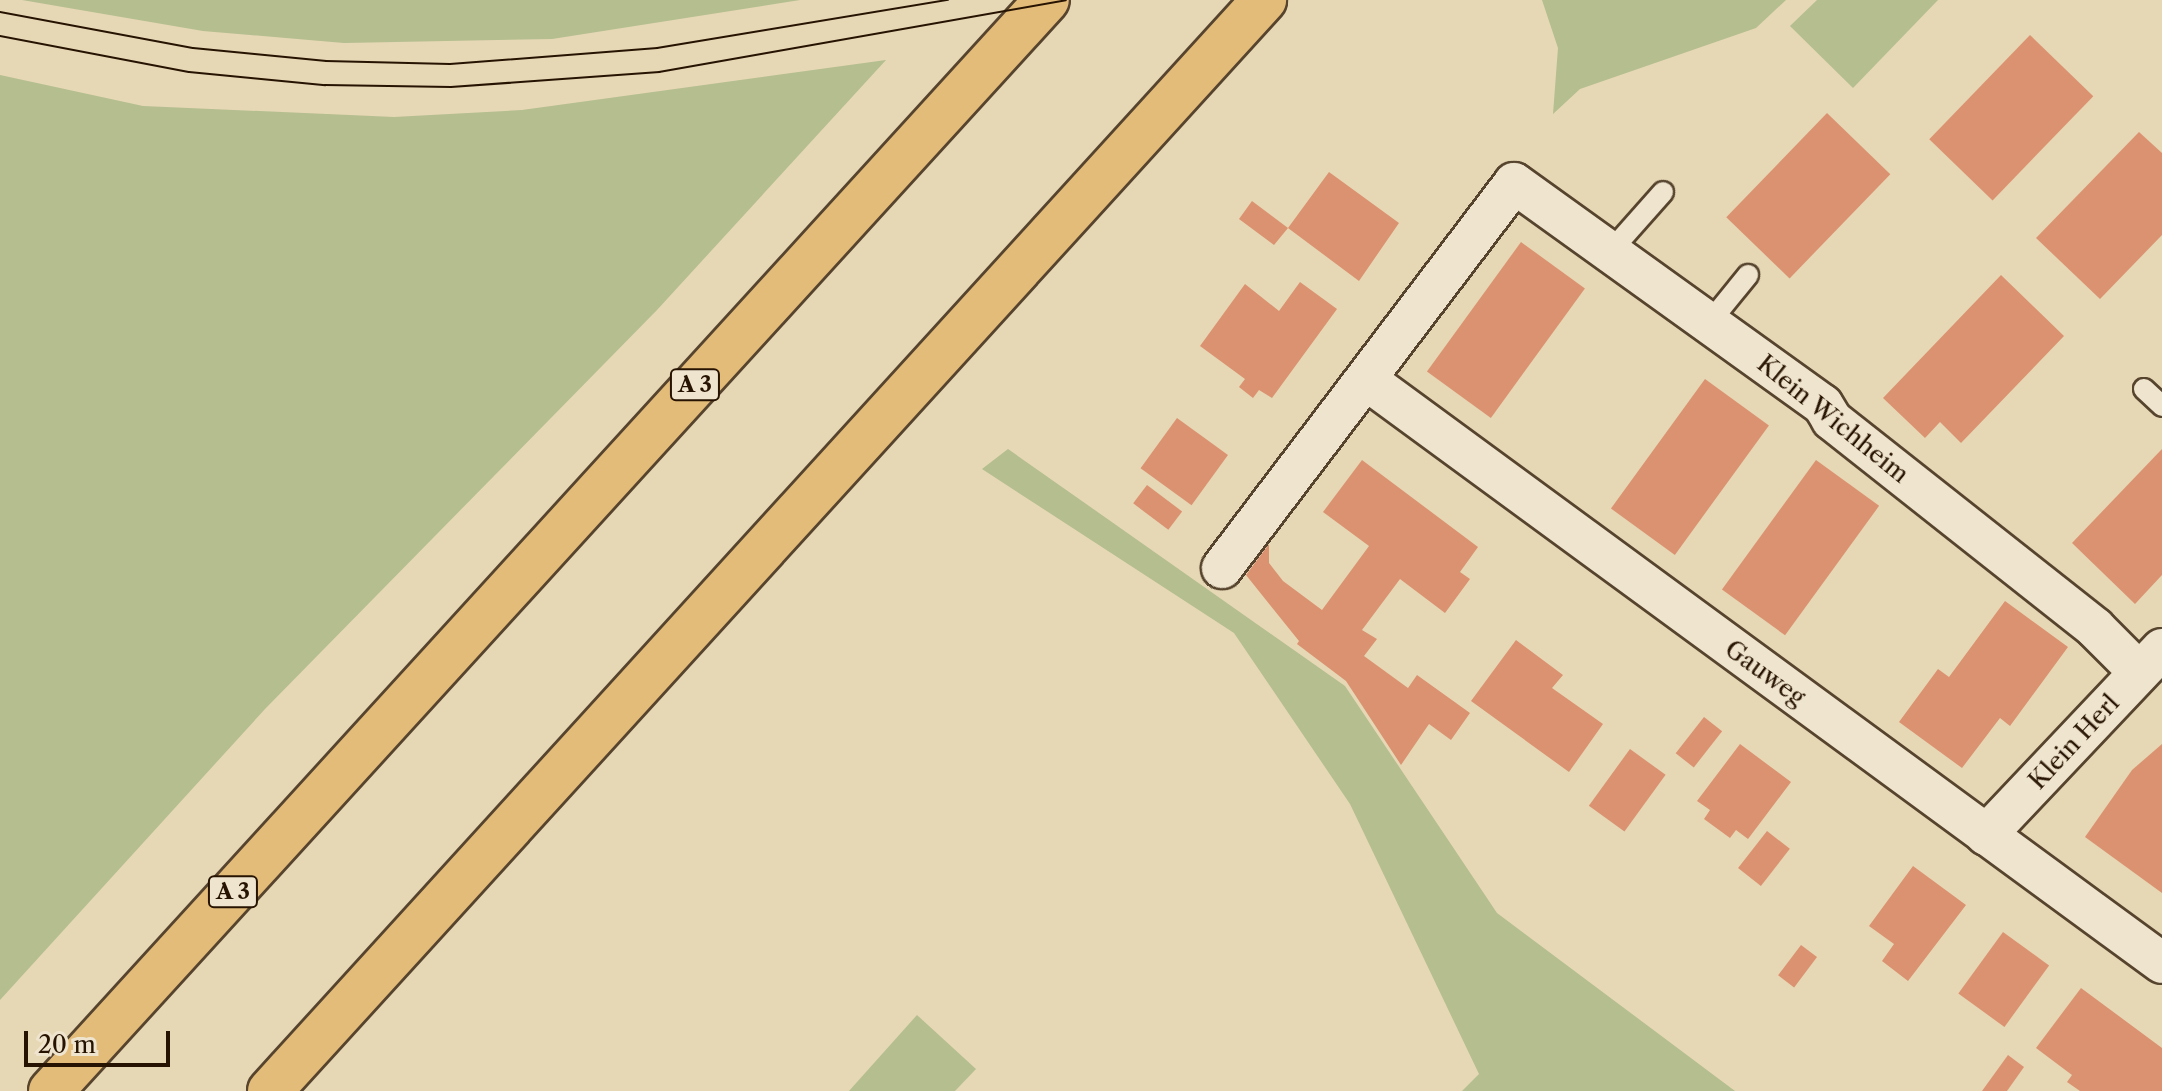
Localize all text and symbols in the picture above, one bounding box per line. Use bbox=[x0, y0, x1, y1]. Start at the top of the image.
street label: Klein Wichheim bbox=[1751, 349, 1915, 489]
road number: A 3 bbox=[669, 367, 721, 403]
street label: Gauweg bbox=[1719, 634, 1811, 712]
street label: Klein Herl bbox=[2023, 689, 2125, 795]
road number: A 3 bbox=[207, 874, 259, 910]
scale bar bbox=[28, 1015, 174, 1065]
text: 20 m bbox=[38, 1030, 96, 1059]

